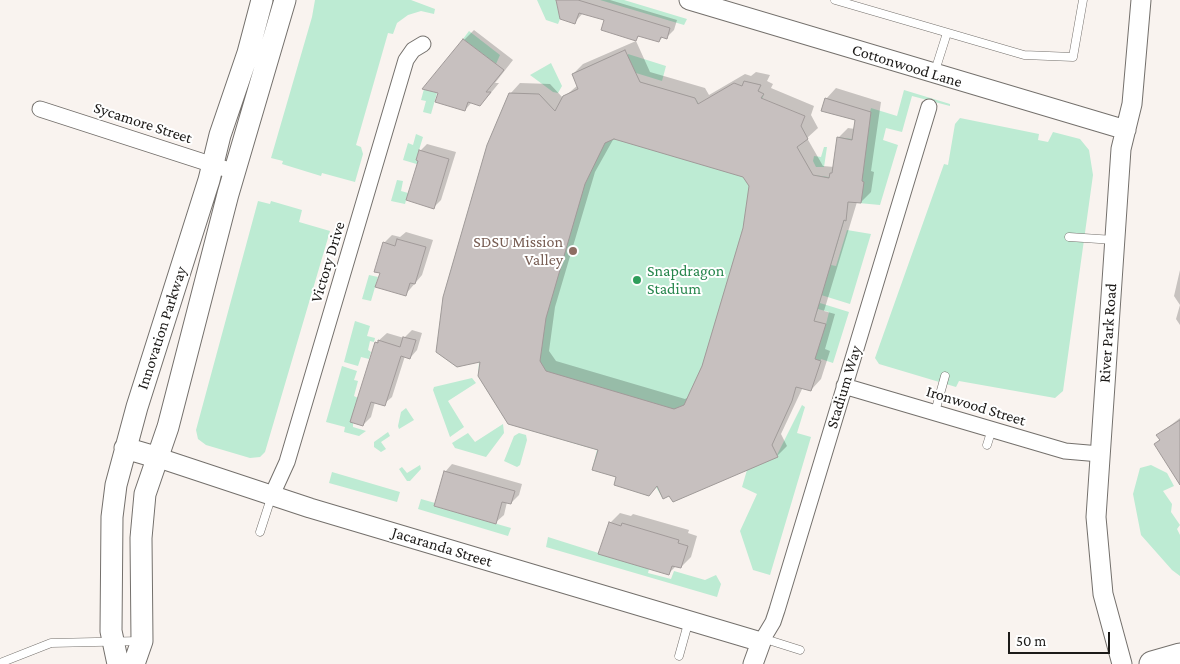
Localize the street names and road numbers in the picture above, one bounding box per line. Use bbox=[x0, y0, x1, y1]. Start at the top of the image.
street label: Cottonwood Lane bbox=[850, 40, 964, 92]
street label: Sycamore Street bbox=[91, 98, 195, 148]
street label: Victory Drive bbox=[307, 219, 349, 305]
street label: Innovation Parkway bbox=[133, 264, 191, 392]
street label: River Park Road bbox=[1095, 283, 1121, 383]
street label: Stadium Way bbox=[822, 343, 866, 431]
street label: Ironwood Street bbox=[924, 382, 1028, 430]
street label: Jacaranda Street bbox=[390, 523, 494, 571]

